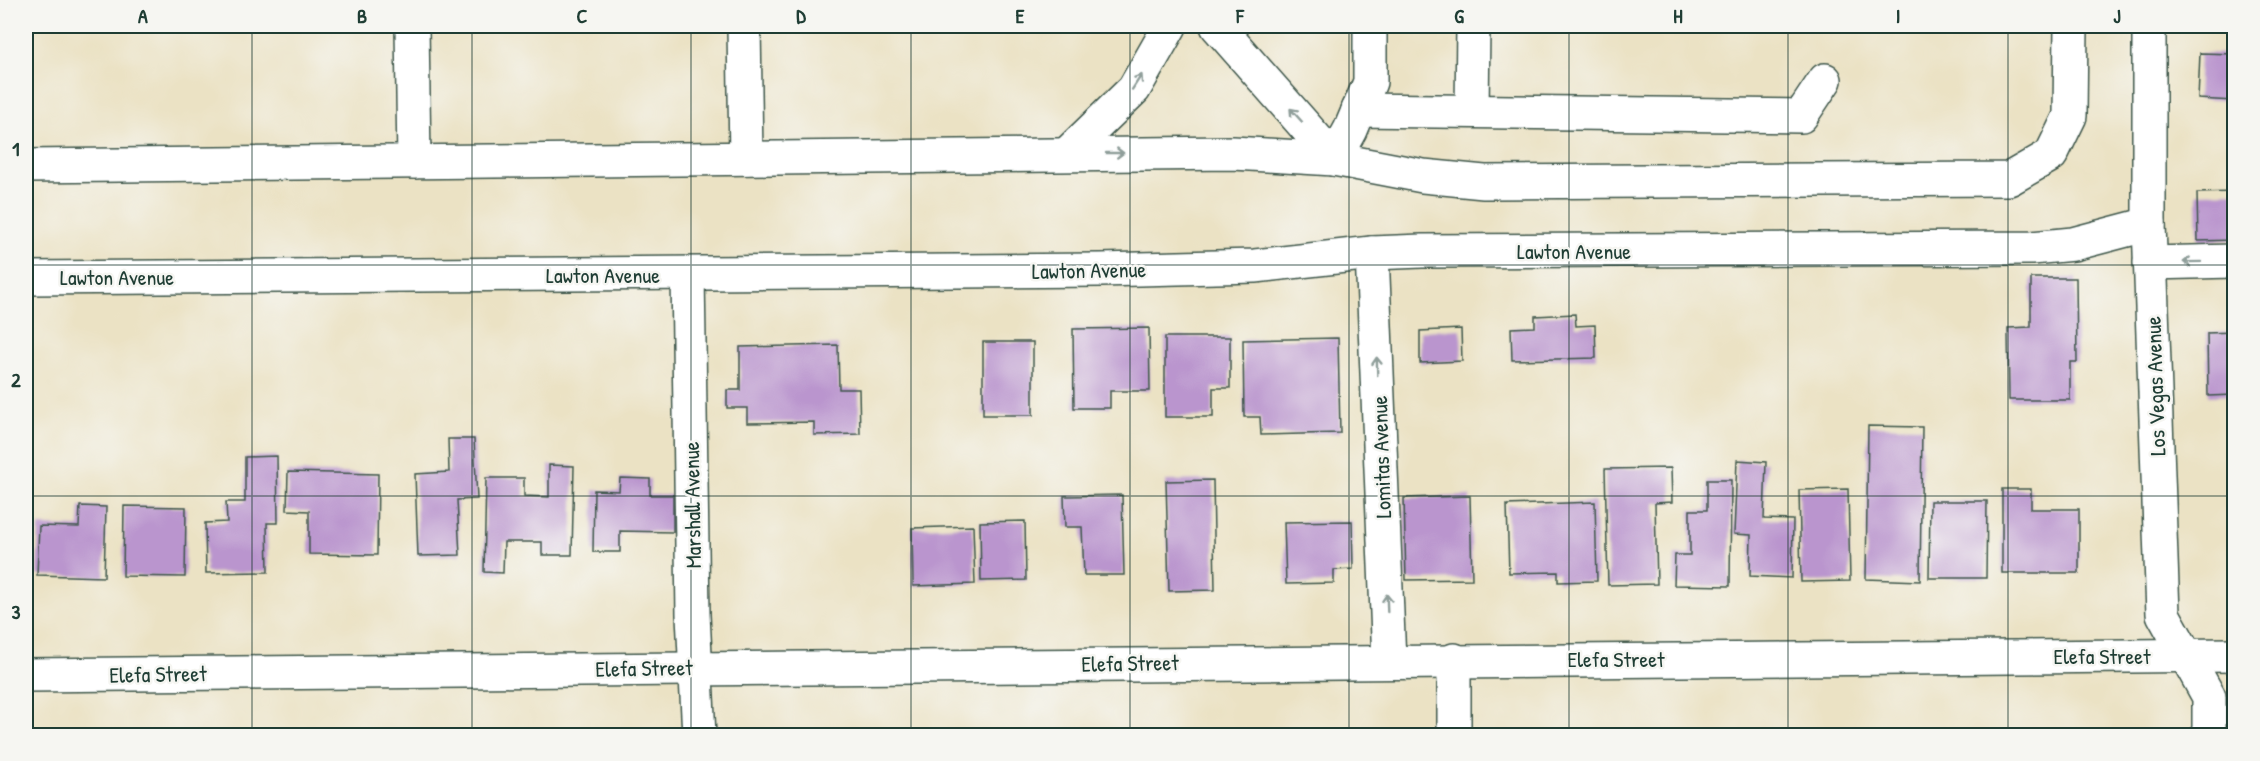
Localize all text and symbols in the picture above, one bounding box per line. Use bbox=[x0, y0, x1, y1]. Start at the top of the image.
text: A bbox=[138, 2, 148, 29]
text: B bbox=[357, 2, 367, 29]
text: C bbox=[577, 2, 588, 29]
text: D bbox=[796, 2, 806, 29]
text: E bbox=[1016, 2, 1025, 29]
text: F bbox=[1235, 2, 1245, 29]
text: G bbox=[1454, 2, 1464, 29]
text: H bbox=[1673, 2, 1683, 29]
text: I bbox=[1896, 2, 1900, 29]
text: J bbox=[2113, 2, 2121, 29]
one-way arrow bbox=[1131, 74, 1143, 91]
one-way arrow bbox=[1289, 108, 1303, 123]
text: 1 bbox=[12, 135, 20, 162]
one-way arrow bbox=[1105, 147, 1125, 159]
street label: Lawton Avenue bbox=[1517, 236, 1631, 266]
street label: Lawton Avenue bbox=[1032, 254, 1147, 286]
one-way arrow bbox=[2183, 256, 2203, 268]
street label: Lawton Avenue bbox=[546, 260, 660, 290]
street label: Lawton Avenue bbox=[60, 262, 174, 292]
street label: Los Vegas Avenue bbox=[2138, 316, 2172, 456]
one-way arrow bbox=[1372, 356, 1383, 376]
text: 2 bbox=[11, 366, 21, 393]
street label: Lomitas Avenue bbox=[1364, 395, 1398, 519]
street label: Marshall Avenue bbox=[676, 441, 708, 569]
one-way arrow bbox=[1381, 593, 1393, 613]
text: 3 bbox=[12, 598, 21, 625]
street label: Elefa Street bbox=[2053, 641, 2151, 671]
street label: Elefa Street bbox=[1567, 644, 1665, 674]
street label: Elefa Street bbox=[1081, 647, 1179, 679]
street label: Elefa Street bbox=[595, 652, 693, 684]
street label: Elefa Street bbox=[109, 658, 207, 690]

